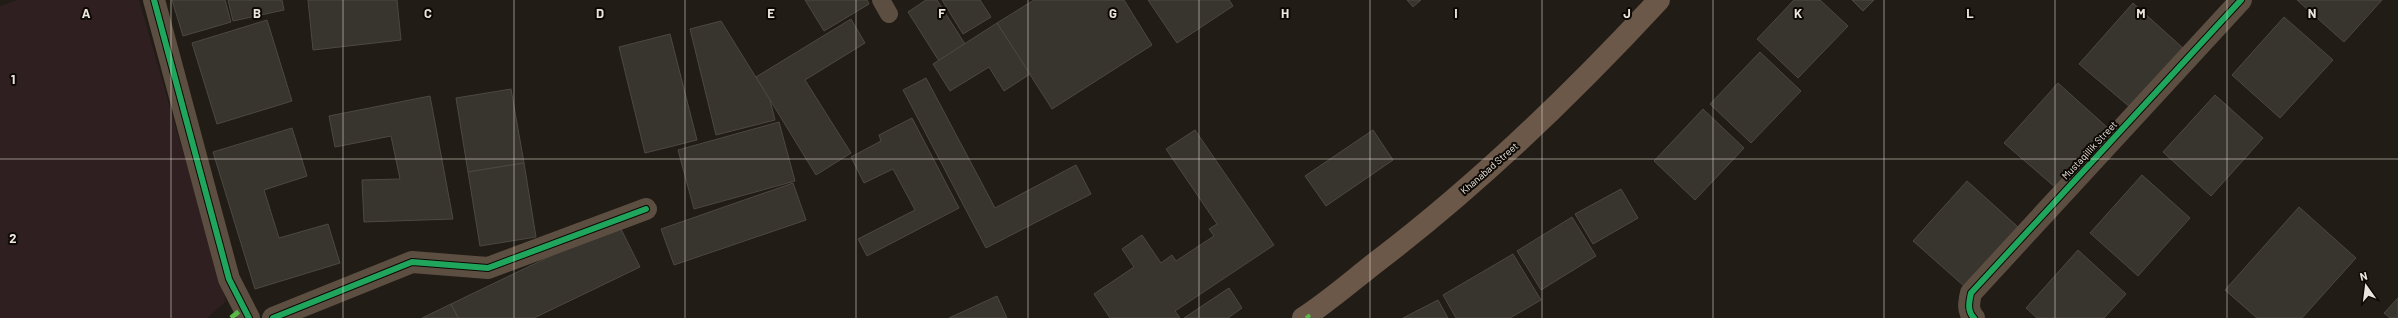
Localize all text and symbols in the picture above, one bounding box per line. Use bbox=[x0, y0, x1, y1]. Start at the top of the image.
text: A bbox=[82, 5, 91, 21]
text: B bbox=[253, 5, 261, 21]
text: C bbox=[424, 5, 432, 21]
text: D bbox=[596, 5, 604, 21]
text: E bbox=[767, 5, 775, 21]
text: F bbox=[938, 5, 946, 21]
text: G bbox=[1109, 5, 1117, 21]
text: H bbox=[1281, 5, 1289, 21]
text: I bbox=[1454, 5, 1458, 21]
text: J bbox=[1623, 5, 1631, 21]
text: K bbox=[1794, 5, 1802, 21]
text: L bbox=[1966, 5, 1974, 21]
text: M bbox=[2136, 5, 2146, 21]
text: N bbox=[2308, 5, 2316, 21]
text: 1 bbox=[11, 71, 15, 87]
street label: Mustaqillik Street bbox=[2059, 118, 2119, 182]
street label: Khanabad Street bbox=[1458, 139, 1521, 196]
text: 2 bbox=[9, 230, 17, 246]
north arrow bbox=[2346, 266, 2386, 306]
text: N bbox=[2358, 269, 2369, 283]

